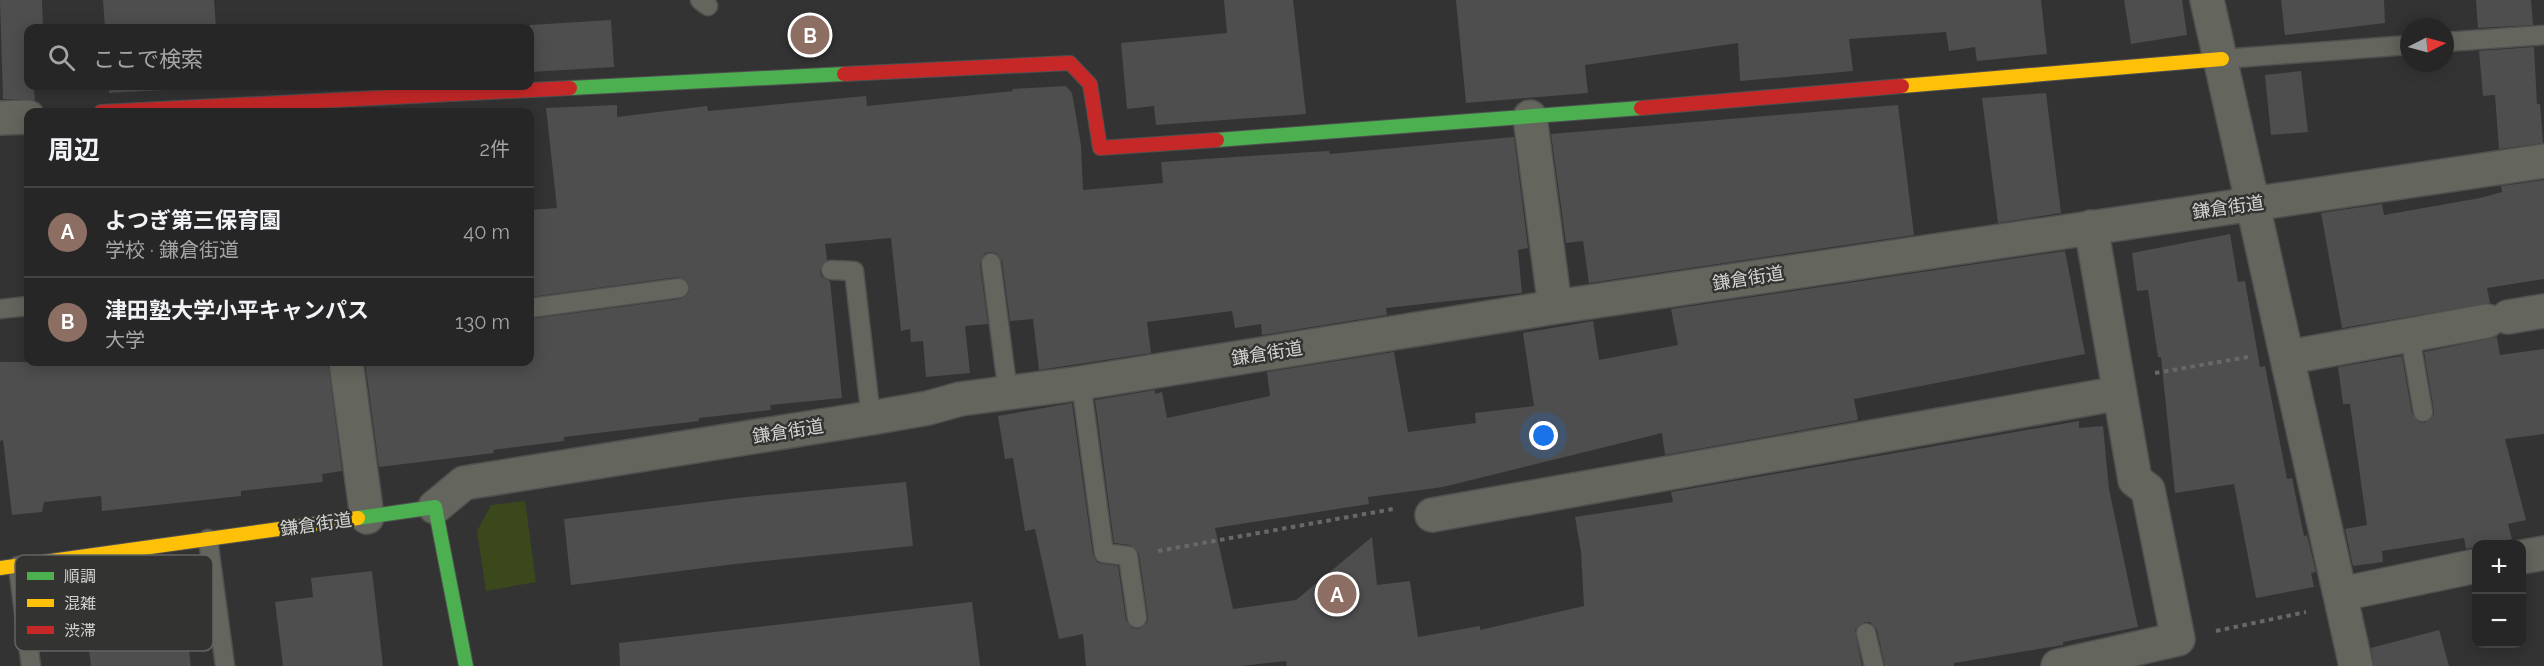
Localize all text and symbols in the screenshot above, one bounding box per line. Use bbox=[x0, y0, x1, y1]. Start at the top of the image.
pin: B bbox=[790, 12, 830, 57]
north arrow bbox=[2400, 18, 2454, 72]
search box bbox=[24, 24, 534, 90]
icon: search bbox=[45, 41, 78, 74]
text: ここで検索 bbox=[93, 46, 203, 72]
text: 周辺 bbox=[48, 135, 100, 165]
text: 2件 bbox=[480, 137, 510, 161]
street label: 鎌倉街道 bbox=[2191, 192, 2265, 222]
text: よつぎ第三保育園 bbox=[105, 207, 281, 233]
text: A bbox=[61, 220, 74, 244]
text: 40 m bbox=[463, 220, 510, 244]
text: 学校 · 鎌倉街道 bbox=[105, 238, 239, 262]
street label: 鎌倉街道 bbox=[1711, 262, 1785, 294]
text: 津田塾大学小平キャンパス bbox=[105, 297, 369, 323]
text: B bbox=[61, 310, 74, 334]
text: 130 m bbox=[455, 310, 510, 334]
text: 大学 bbox=[105, 328, 145, 352]
street label: 鎌倉街道 bbox=[1230, 337, 1304, 369]
street label: 鎌倉街道 bbox=[751, 415, 825, 447]
your location bbox=[1529, 421, 1558, 450]
street label: 鎌倉街道 bbox=[279, 509, 353, 539]
map controls bbox=[2472, 540, 2526, 648]
button: + bbox=[2472, 540, 2526, 594]
legend bbox=[15, 555, 213, 651]
text: 順調 bbox=[64, 567, 96, 586]
pin: A bbox=[1318, 572, 1356, 616]
text: 混雑 bbox=[64, 594, 96, 613]
button: − bbox=[2472, 594, 2526, 648]
text: 渋滞 bbox=[64, 621, 96, 640]

